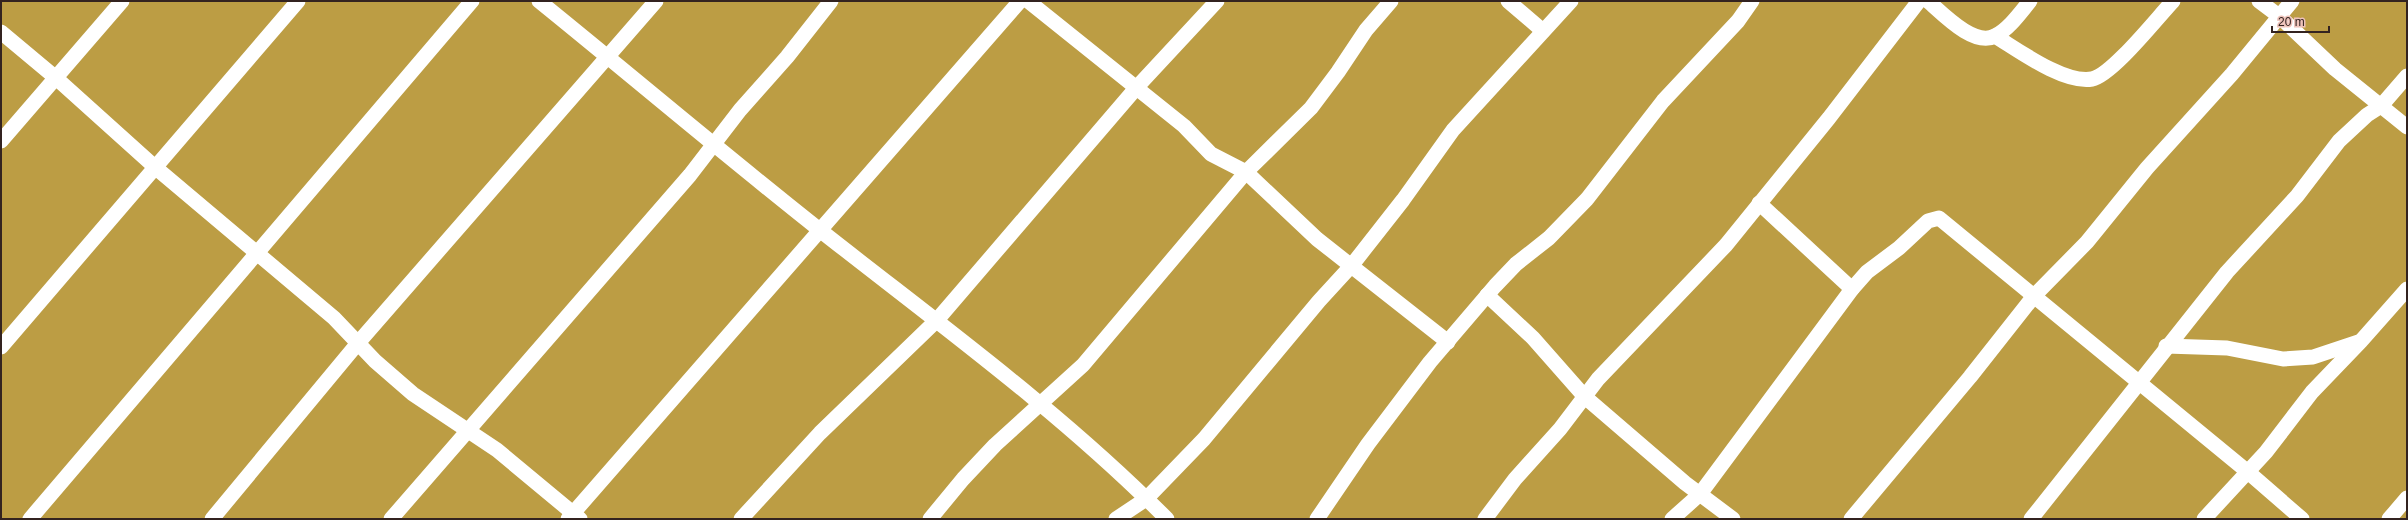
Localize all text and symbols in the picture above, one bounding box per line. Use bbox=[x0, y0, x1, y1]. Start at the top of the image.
scale bar bbox=[2272, 8, 2329, 34]
text: 20 m bbox=[2278, 15, 2305, 29]

